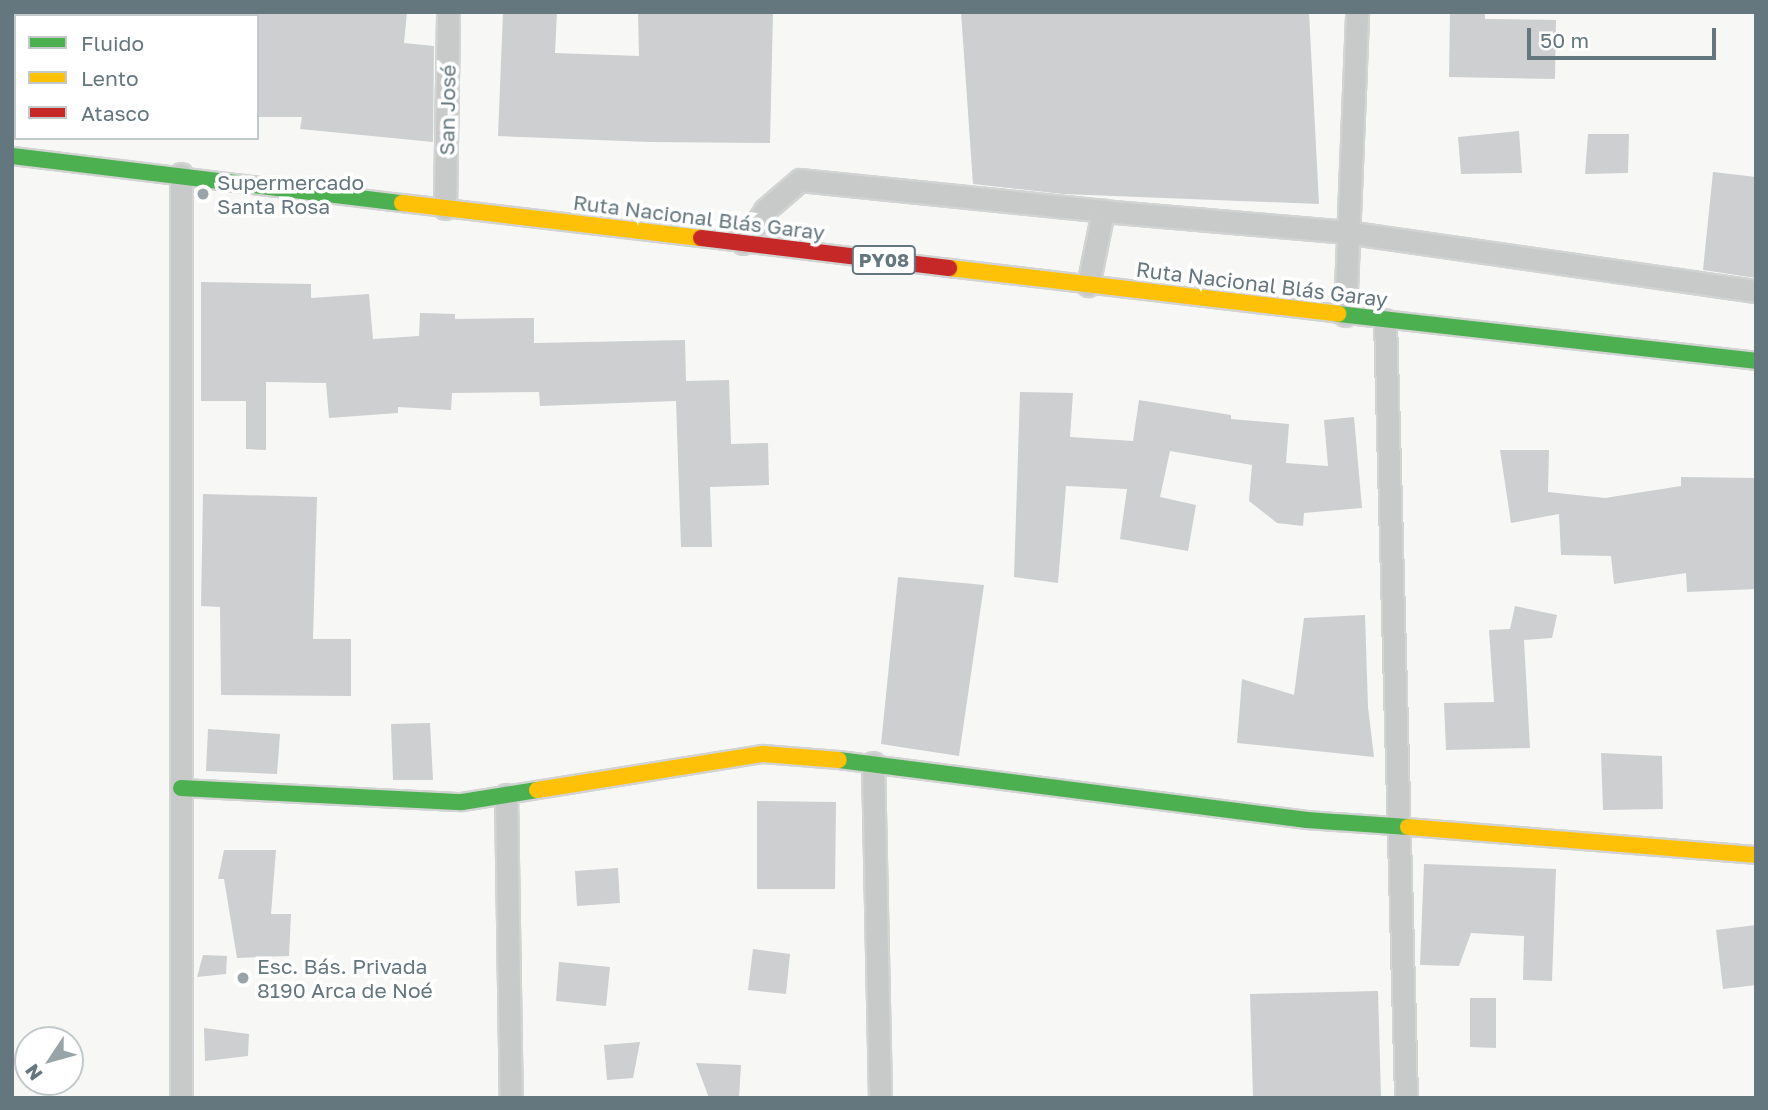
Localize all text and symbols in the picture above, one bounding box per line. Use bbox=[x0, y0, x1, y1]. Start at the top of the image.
legend bbox=[14, 14, 259, 140]
scale bar bbox=[1530, 14, 1719, 58]
text: 50 m bbox=[1540, 27, 1589, 53]
text: Fluido bbox=[81, 30, 144, 56]
street label: San José bbox=[434, 64, 460, 156]
text: Lento bbox=[81, 65, 139, 91]
text: Atasco bbox=[81, 100, 150, 126]
place label: Supermercado Santa Rosa bbox=[217, 169, 364, 219]
marker: Supermercado Santa Rosa bbox=[195, 186, 211, 202]
street label: Ruta Nacional Blás Garay bbox=[572, 189, 826, 245]
road number: PY08 bbox=[851, 244, 917, 276]
street label: Ruta Nacional Blás Garay bbox=[1135, 256, 1389, 312]
place label: Esc. Bás. Privada 8190 Arca de Noé bbox=[257, 953, 433, 1003]
marker: Esc. Bás. Privada 8190 Arca de Noé bbox=[235, 970, 251, 986]
north arrow bbox=[14, 1026, 84, 1096]
text: N bbox=[20, 1060, 47, 1085]

